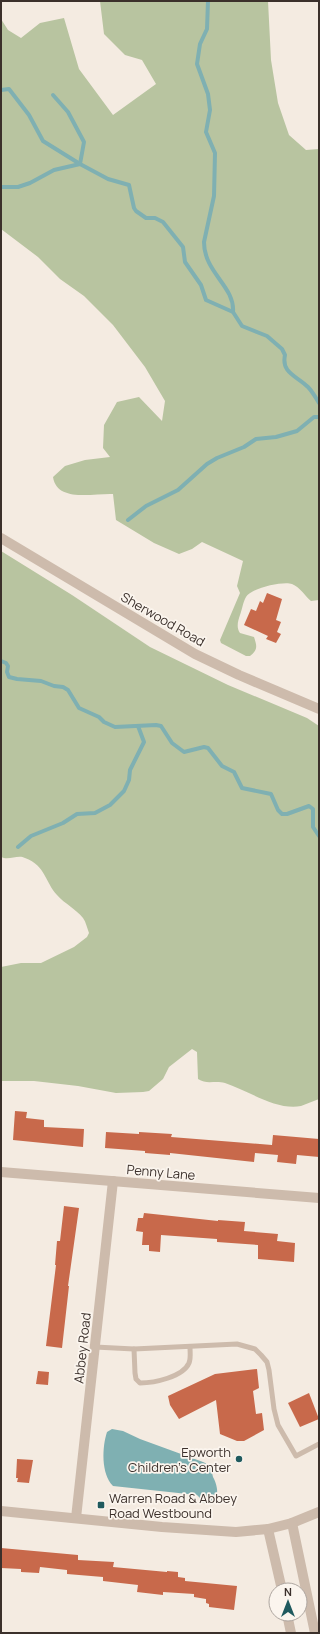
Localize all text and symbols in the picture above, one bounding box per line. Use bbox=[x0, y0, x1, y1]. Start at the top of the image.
street label: Sherwood Road bbox=[118, 588, 208, 650]
street label: Penny Lane bbox=[126, 1160, 197, 1184]
street label: Abbey Road bbox=[69, 1312, 95, 1384]
place label: Epworth Children's Center bbox=[128, 1443, 231, 1476]
marker: Epworth Children's Center bbox=[234, 1454, 244, 1464]
place label: Warren Road & Abbey Road Westbound bbox=[109, 1489, 237, 1522]
marker: Warren Road & Abbey Road Westbound bbox=[96, 1500, 106, 1510]
north arrow bbox=[268, 1582, 308, 1622]
text: N bbox=[284, 1584, 292, 1599]

